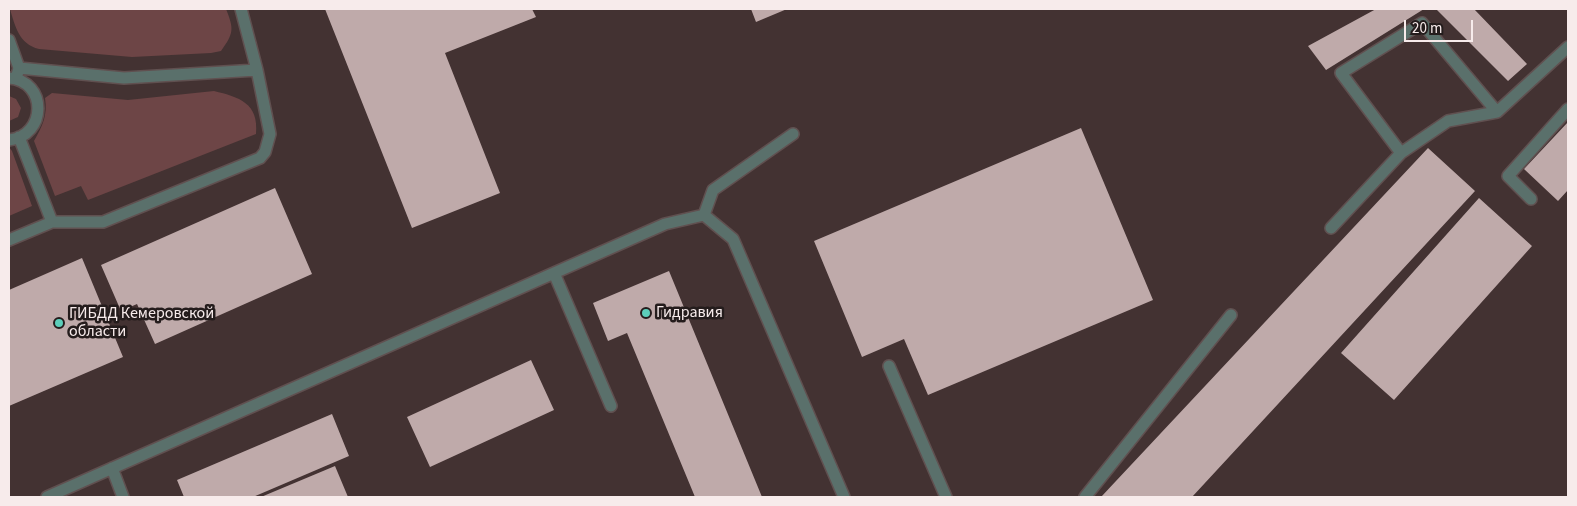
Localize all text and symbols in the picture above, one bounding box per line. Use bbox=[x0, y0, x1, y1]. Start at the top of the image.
scale bar bbox=[1407, 10, 1476, 42]
text: 20 m bbox=[1412, 18, 1442, 39]
place label: Гидравия bbox=[656, 303, 723, 323]
place label: ГИБДД Кемеровской области bbox=[69, 304, 214, 342]
marker: Гидравия bbox=[640, 307, 652, 319]
marker: ГИБДД Кемеровской области bbox=[53, 317, 65, 329]

